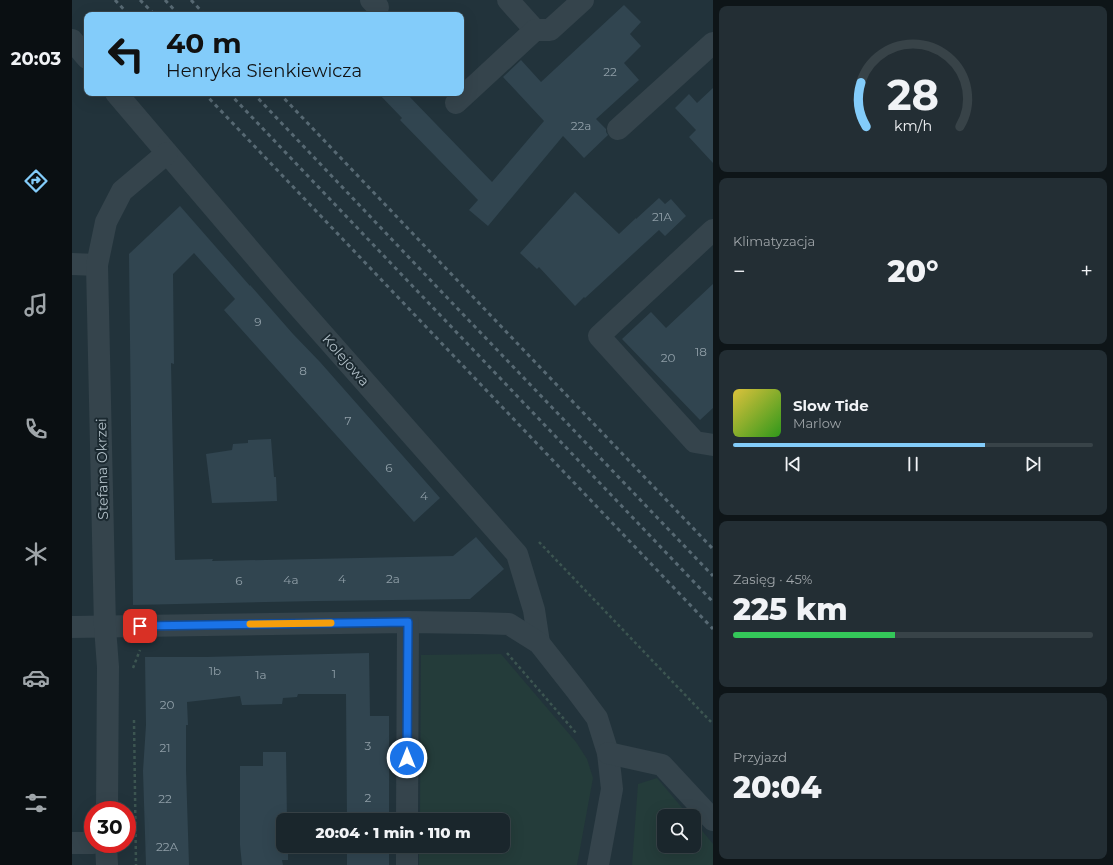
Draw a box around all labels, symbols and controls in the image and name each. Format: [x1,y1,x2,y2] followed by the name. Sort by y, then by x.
[166,26,242,60] text: 40 m
[100,28,152,80] icon: left
[11,48,61,70] text: 20:03
[166,60,362,82] text: Henryka Sienkiewicza
[603,64,617,79] house number: 22
[887,70,939,120] text: 28
[894,116,932,134] text: km/h
[571,118,591,133] house number: 22a
[22,167,50,195] icon: directions
[652,209,672,224] house number: 21A
[733,233,815,249] text: Klimatyzacja
[887,253,939,290] text: 20°
[733,258,746,285] text: −
[1080,258,1093,285] text: +
[22,291,50,319] icon: music
[254,314,262,329] house number: 9
[318,330,374,390] street label: Kolejowa
[695,344,707,359] house number: 18
[661,350,675,365] house number: 20
[299,363,307,378] house number: 8
[793,396,869,415] text: Slow Tide
[344,413,352,428] house number: 7
[22,415,50,443] icon: phone
[793,415,841,431] text: Marlow
[92,418,112,520] street label: Stefana Okrzei
[782,453,804,475] icon: previous
[902,453,924,475] icon: pause
[1022,453,1044,475] icon: next
[385,460,393,475] house number: 6
[420,488,428,503] house number: 4
[22,540,50,568] icon: climate
[338,571,346,586] house number: 4
[386,571,400,586] house number: 2a
[733,571,812,587] text: Zasięg · 45%
[283,572,299,587] house number: 4a
[235,573,243,588] house number: 6
[733,591,847,628] text: 225 km
[123,609,157,643] pin
[129,615,151,637] icon: arrive
[209,663,221,678] house number: 1b
[22,664,50,692] icon: car
[332,666,336,681] house number: 1
[255,667,267,682] house number: 1a
[160,697,174,712] house number: 20
[386,737,428,779] position arrow
[365,738,372,753] house number: 3
[159,740,171,755] house number: 21
[733,749,787,765] text: Przyjazd
[733,769,822,806] text: 20:04
[22,789,50,817] icon: filters
[365,790,372,805] house number: 2
[158,791,172,806] house number: 22
[84,801,136,853] speed limit sign: 30
[657,809,701,853] map controls
[657,809,701,853] button: search
[315,823,471,842] text: 20:04 · 1 min · 110 m
[156,839,179,854] house number: 22A

